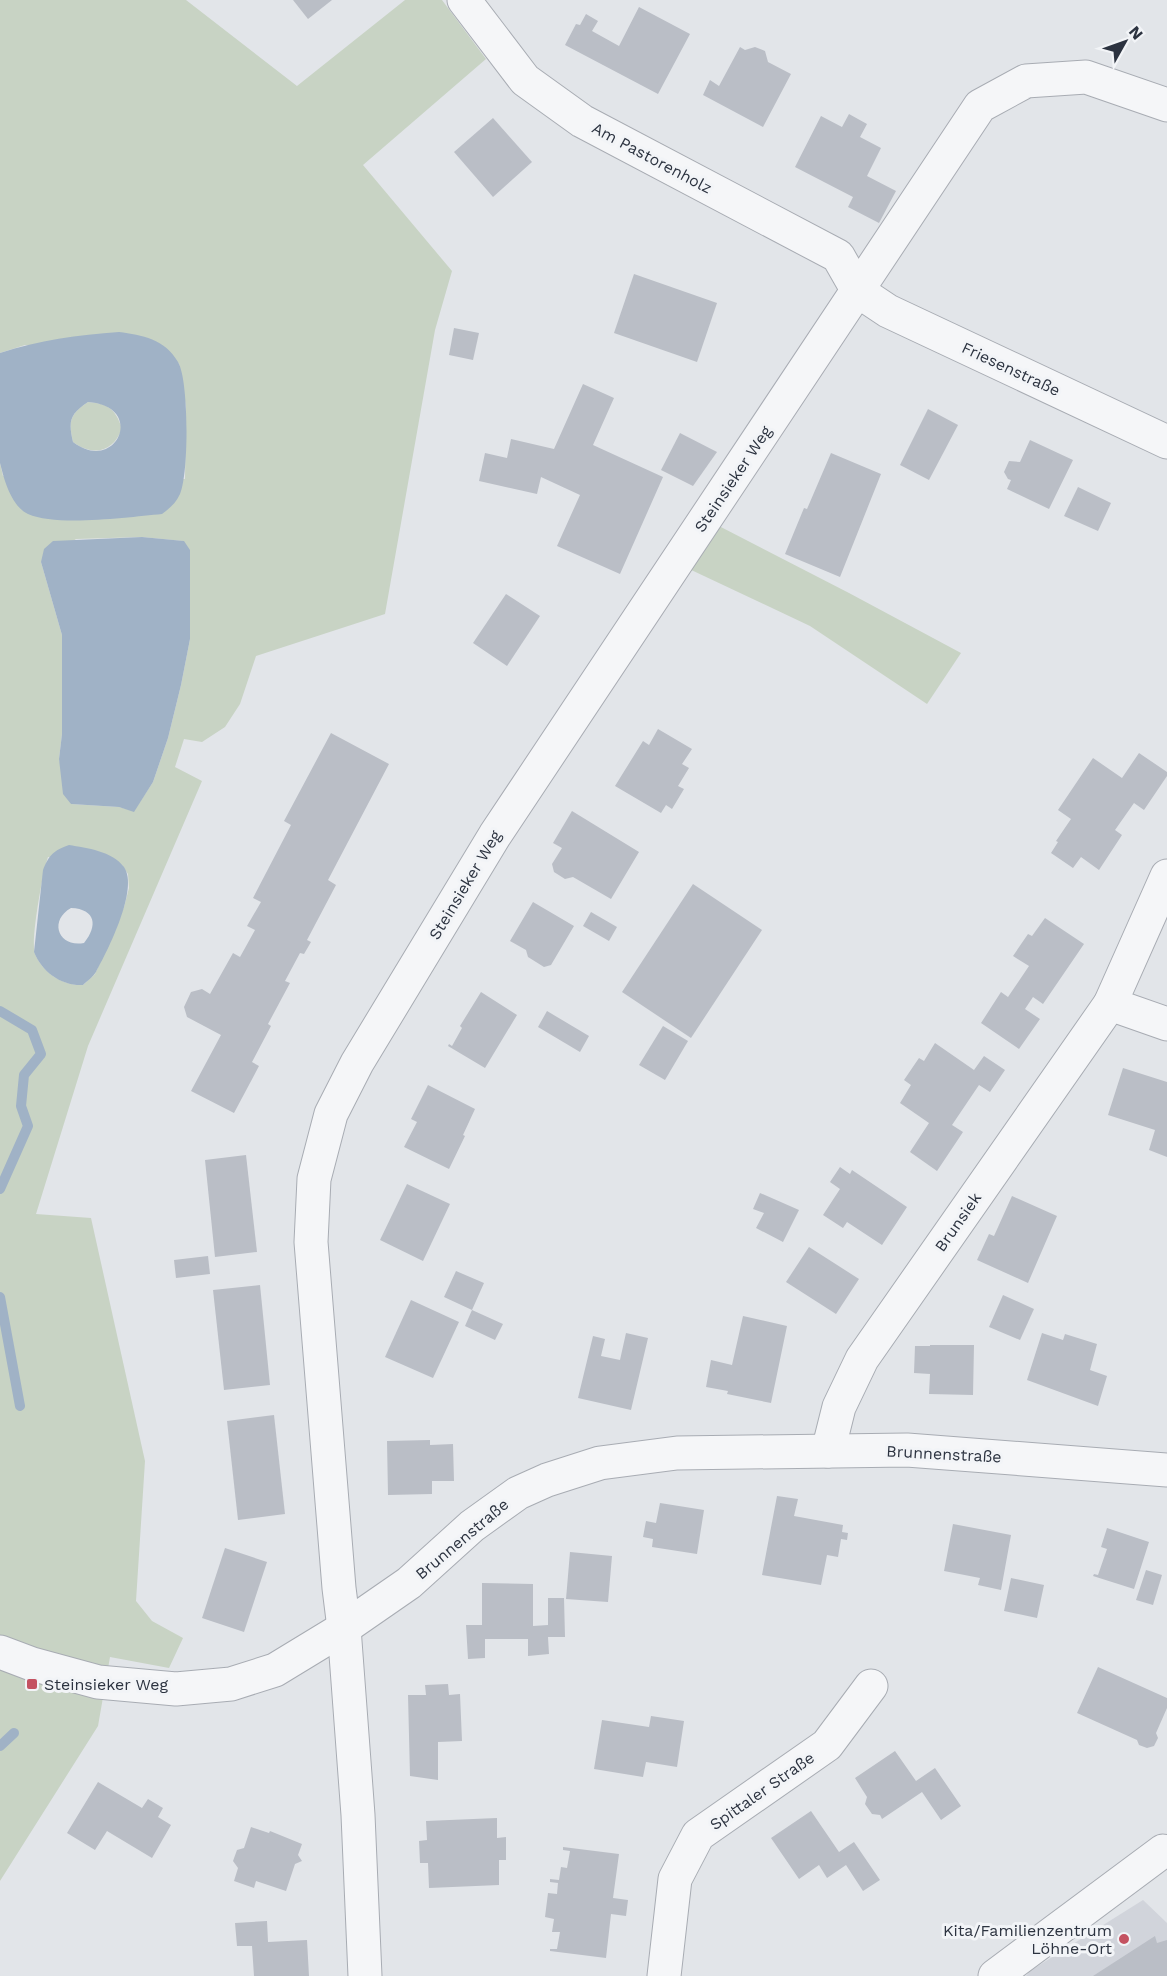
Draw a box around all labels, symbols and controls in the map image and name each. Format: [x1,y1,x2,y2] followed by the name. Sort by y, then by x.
[1095,12,1155,72] north arrow
[1125,22,1147,43] text: N
[589,118,715,198] street label: Am Pastorenholz
[959,338,1063,400] street label: Friesenstraße
[690,422,776,536] street label: Steinsieker Weg
[425,827,505,943] street label: Steinsieker Weg
[931,1189,985,1255] street label: Brunsiek
[886,1441,1002,1467] street label: Brunnenstraße
[412,1495,512,1583] street label: Brunnenstraße
[44,1675,169,1694] place label: Steinsieker Weg
[25,1677,39,1691] marker: Steinsieker Weg
[706,1748,818,1834] street label: Spittaler Straße
[943,1921,1112,1958] place label: Kita/Familienzentrum Löhne-Ort
[1117,1932,1131,1946] marker: Kita/Familienzentrum Löhne-Ort

